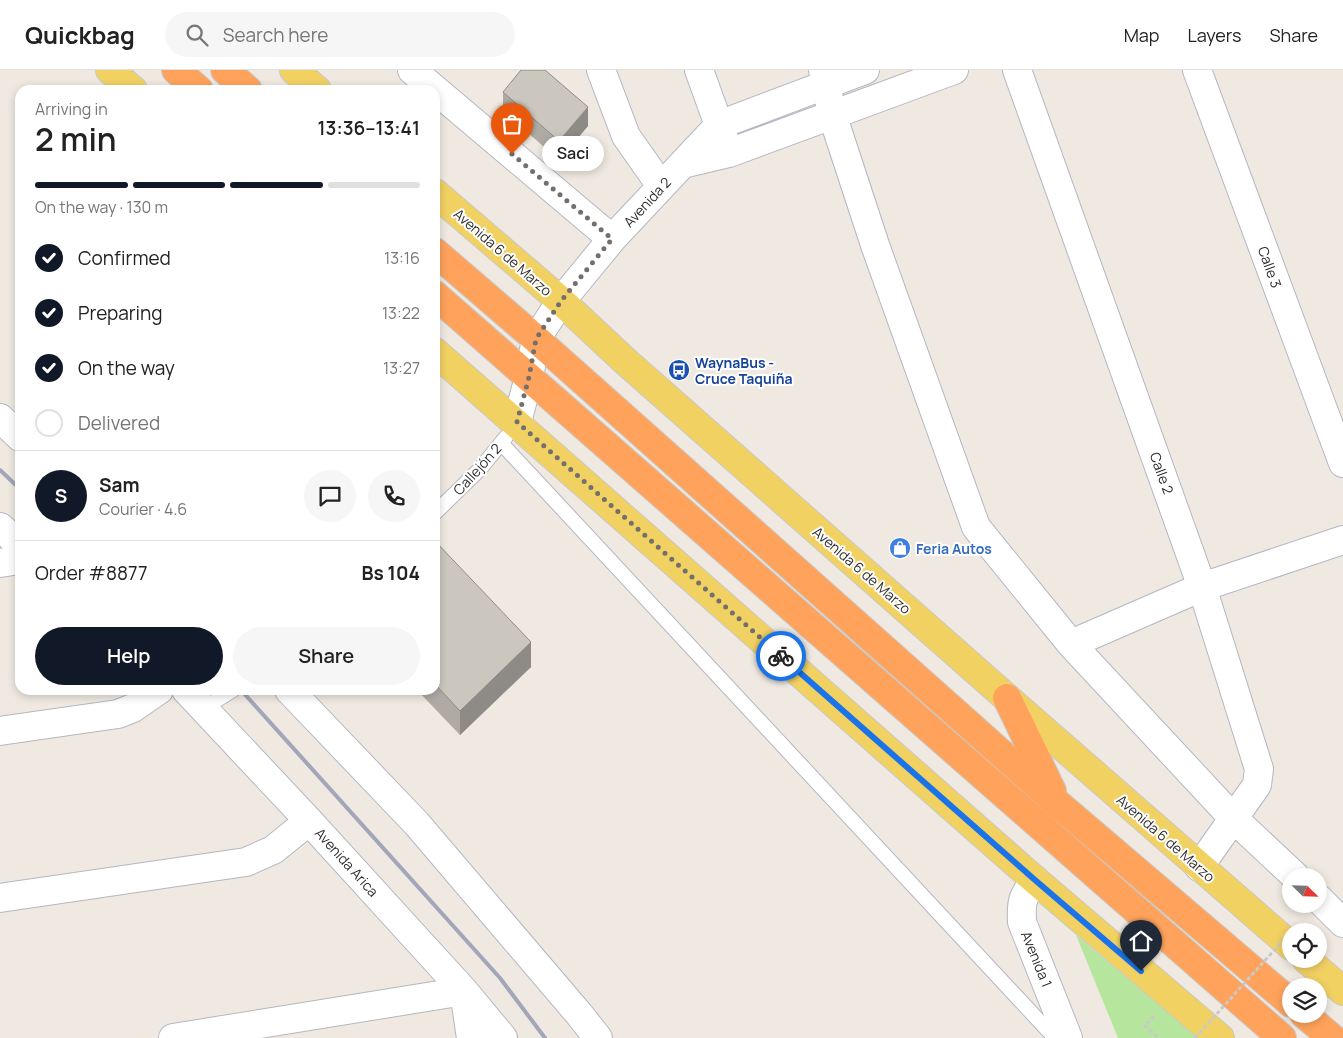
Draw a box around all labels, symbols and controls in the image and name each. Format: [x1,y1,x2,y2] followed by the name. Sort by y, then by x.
[165,12,515,57] search box
[25,18,135,51] text: Quickbag
[183,21,211,49] icon: search
[223,22,328,48] text: Search here
[1124,23,1159,47] text: Map
[1187,23,1241,47] text: Layers
[1269,23,1318,47] text: Share
[35,98,108,120] text: Arriving in
[491,103,533,154] pin
[498,110,526,138] icon: bag
[318,115,420,141] text: 13:36–13:41
[35,117,117,161] text: 2 min
[542,136,604,172] callout: Saci
[557,142,589,164] text: Saci
[619,173,675,231] street label: Avenida 2
[35,196,168,218] text: On the way · 130 m
[450,204,556,300] street label: Avenida 6 de Marzo
[35,244,63,272] icon: check
[1254,244,1286,290] street label: Calle 3
[78,245,171,271] text: Confirmed
[384,247,420,269] text: 13:16
[35,299,63,327] icon: check
[78,300,163,326] text: Preparing
[382,302,420,324] text: 13:22
[695,353,792,388] place label: WaynaBus - Cruce Taquiña
[35,354,63,382] icon: check
[78,355,175,381] text: On the way
[383,357,420,379] text: 13:27
[667,358,691,382] bus stop icon: WaynaBus - Cruce Taquiña
[78,410,160,436] text: Delivered
[449,439,505,499] street label: Callejón 2
[1146,449,1178,497] street label: Calle 2
[304,470,356,522] button: chat
[368,470,420,522] button: phone
[99,472,140,498] text: Sam
[55,483,67,509] text: S
[99,498,187,520] text: Courier · 4.6
[809,522,915,618] street label: Avenida 6 de Marzo
[888,536,912,560] shop icon: Feria Autos
[916,539,992,558] place label: Feria Autos
[35,560,148,586] text: Order #8877
[362,560,420,586] text: Bs 104
[35,627,223,685] button: Help
[233,627,420,685] button: Share
[756,631,806,681] courier
[767,642,795,670] icon: bike
[1113,790,1219,886] street label: Avenida 6 de Marzo
[311,824,383,900] street label: Avenida Arica
[1282,868,1328,912] north arrow
[1282,868,1327,1023] map controls
[1120,920,1162,971] pin
[1282,923,1327,968] button: locate
[1127,927,1155,955] icon: home
[1017,928,1057,990] street label: Avenida 1
[1282,978,1327,1023] button: layers

